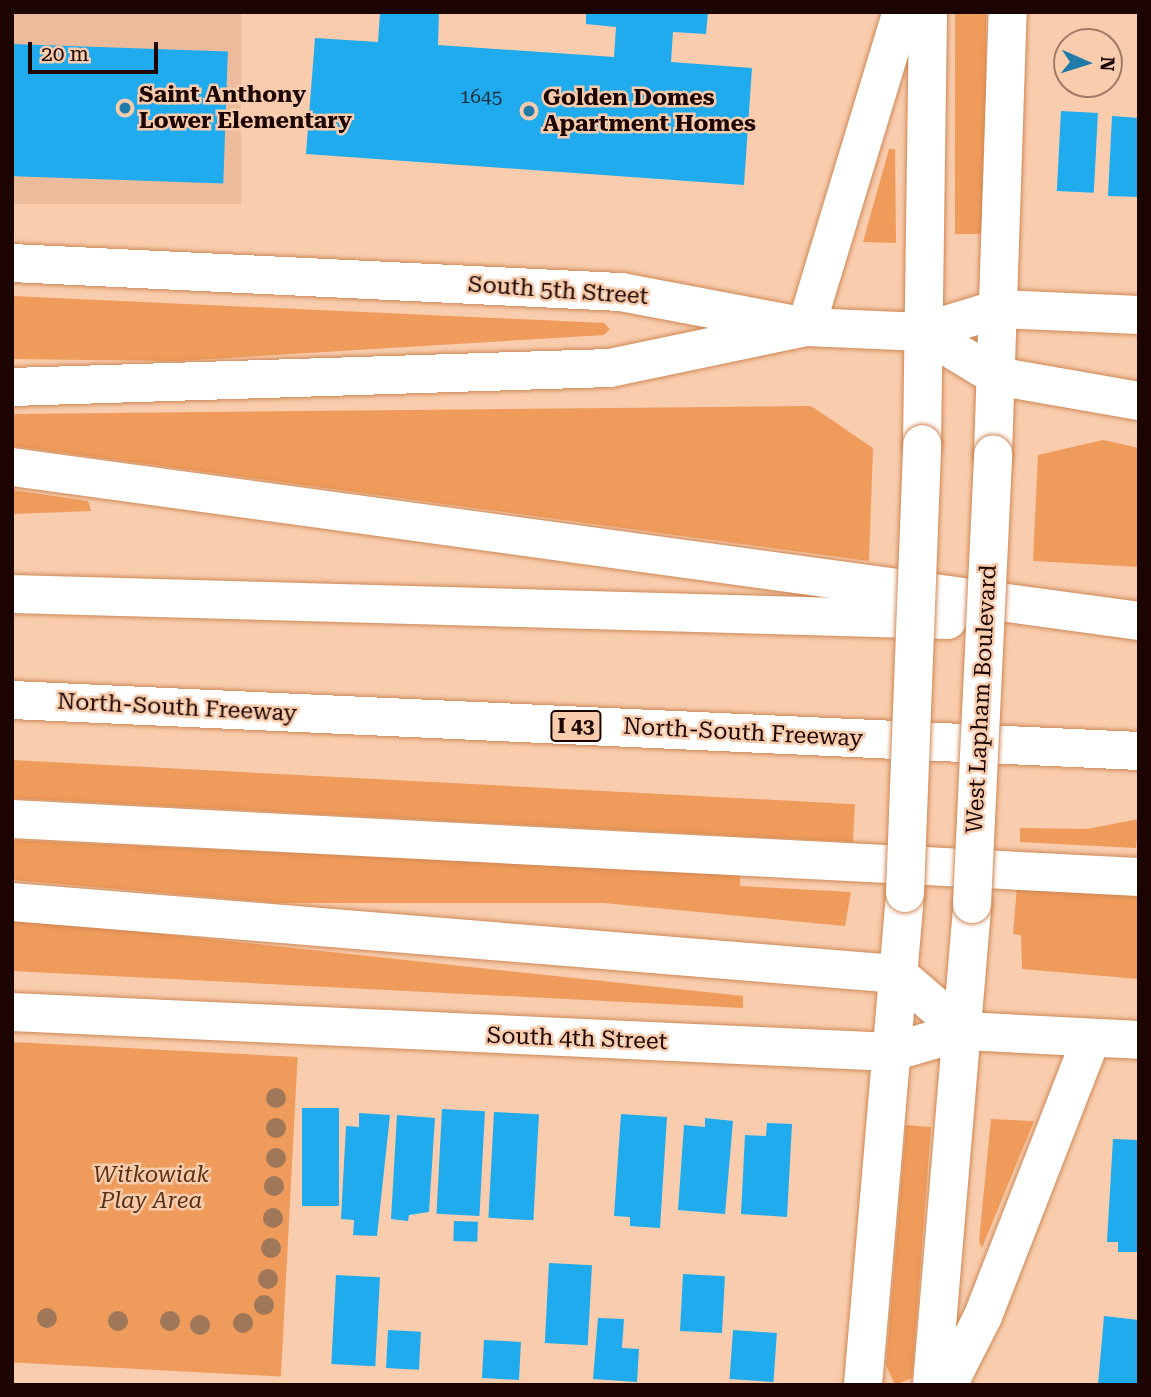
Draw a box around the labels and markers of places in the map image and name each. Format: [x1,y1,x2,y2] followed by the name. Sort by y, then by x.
[139,81,352,135] place label: Saint Anthony Lower Elementary
[543,84,756,138] place label: Golden Domes Apartment Homes
[117,100,133,116] marker: Saint Anthony Lower Elementary
[521,103,537,119] marker: Golden Domes Apartment Homes

